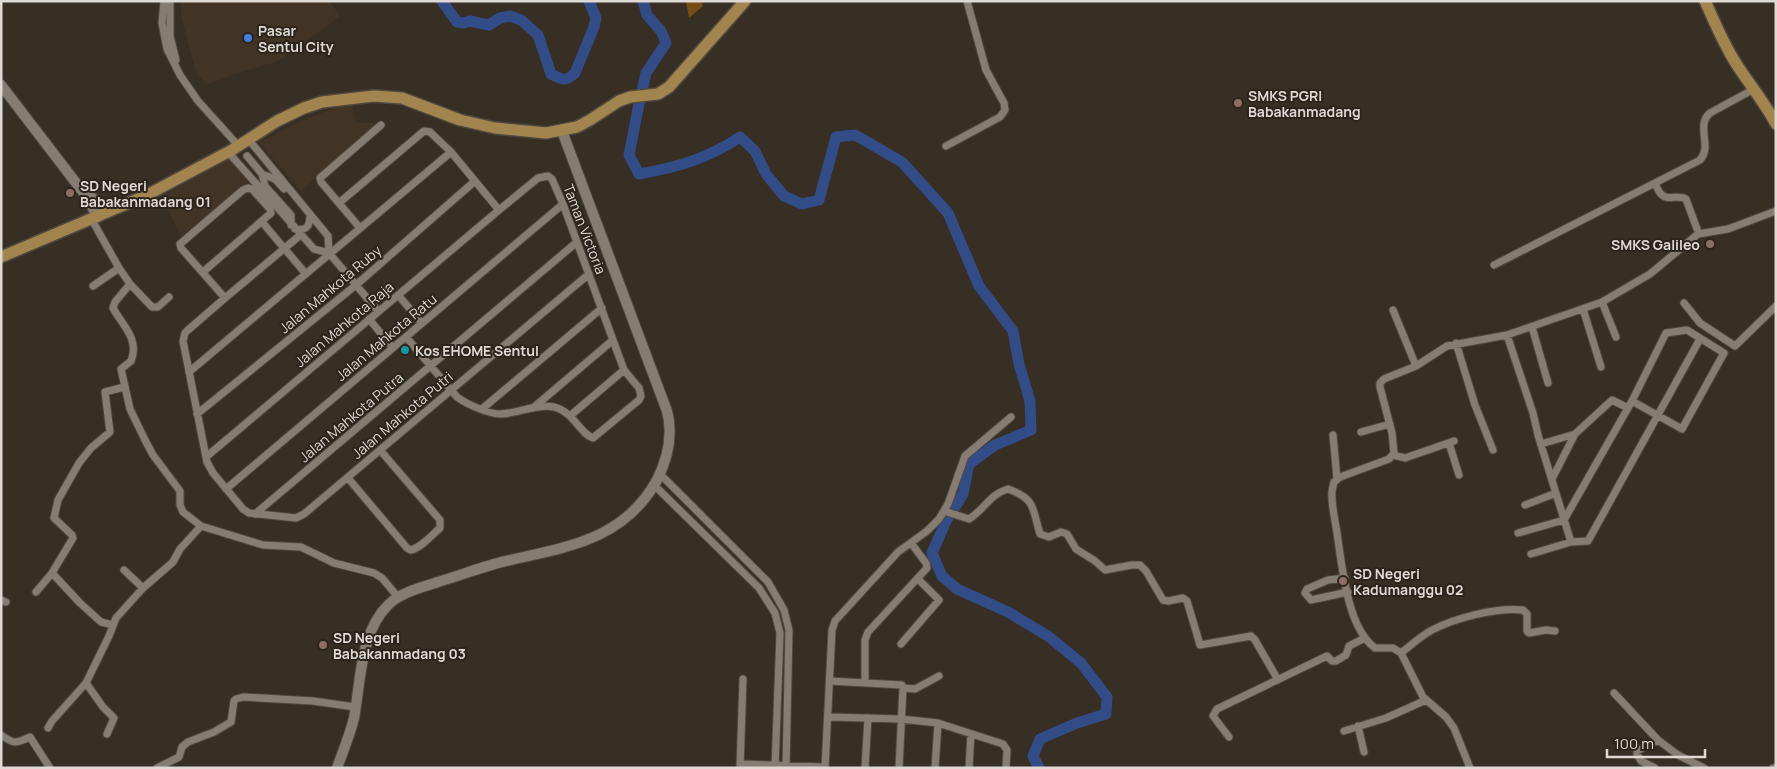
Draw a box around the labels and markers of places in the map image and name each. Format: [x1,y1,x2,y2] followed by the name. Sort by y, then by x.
[258,21,334,56] place label: Pasar Sentul City
[242,32,254,44] marker: Pasar Sentul City
[1248,86,1361,121] place label: SMKS PGRI Babakanmadang
[1232,97,1244,109] marker: SMKS PGRI Babakanmadang
[80,176,211,211] place label: SD Negeri Babakanmadang 01
[64,187,76,199] marker: SD Negeri Babakanmadang 01
[1611,235,1700,254] place label: SMKS Galileo
[1704,238,1716,250] marker: SMKS Galileo
[415,341,539,360] place label: Kos EHOME Sentul
[399,344,411,356] marker: Kos EHOME Sentul
[1353,564,1463,599] place label: SD Negeri Kadumanggu 02
[1337,575,1349,587] marker: SD Negeri Kadumanggu 02
[333,628,466,663] place label: SD Negeri Babakanmadang 03
[317,639,329,651] marker: SD Negeri Babakanmadang 03

